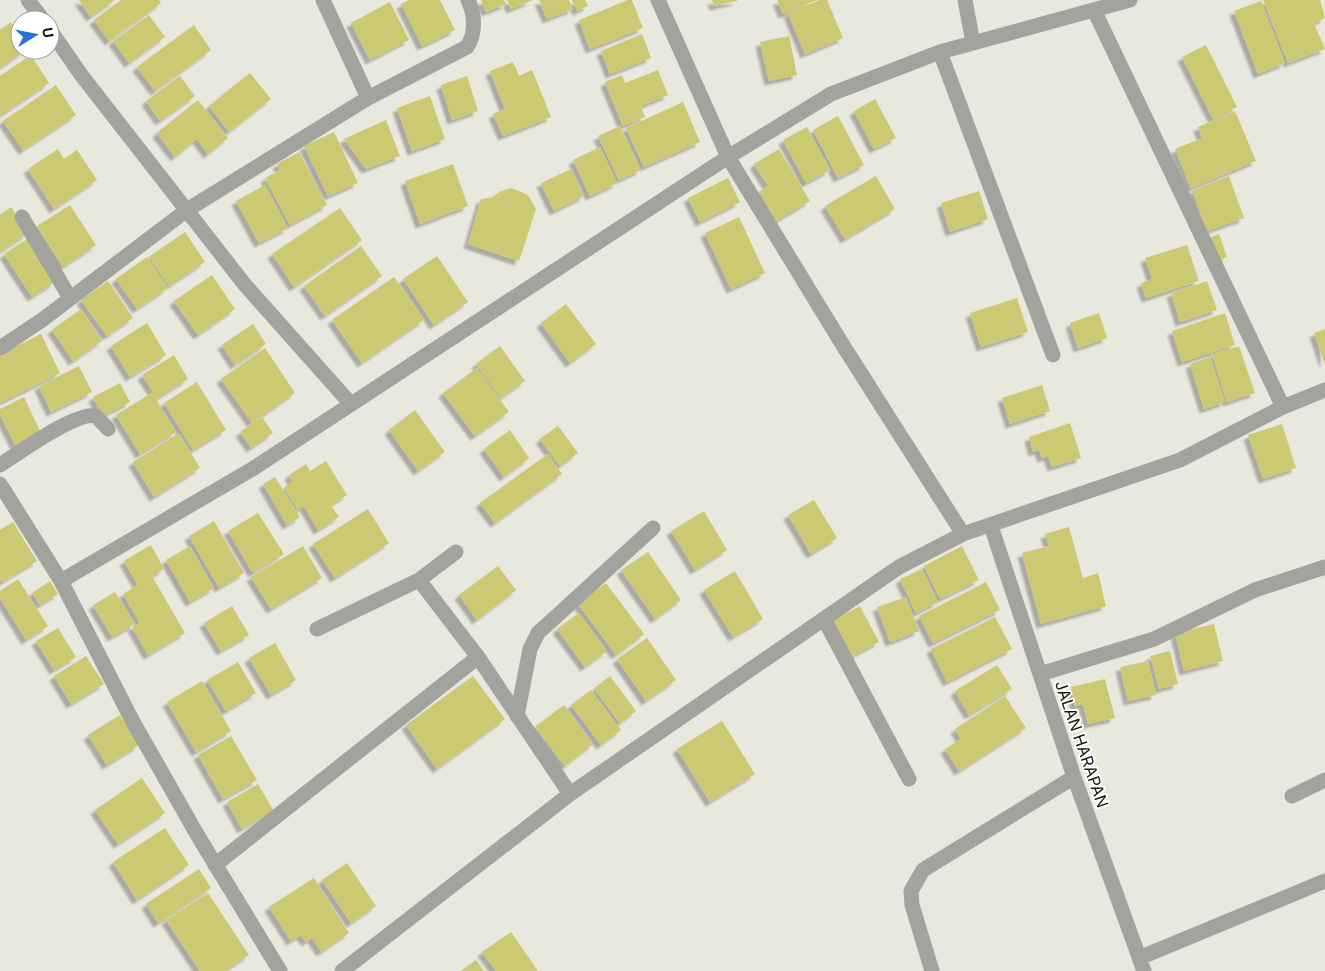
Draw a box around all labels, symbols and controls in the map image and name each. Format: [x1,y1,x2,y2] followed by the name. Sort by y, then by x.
[10,10,60,60] north arrow
[39,26,58,39] text: U
[1051,678,1113,810] street label: JALAN HARAPAN

